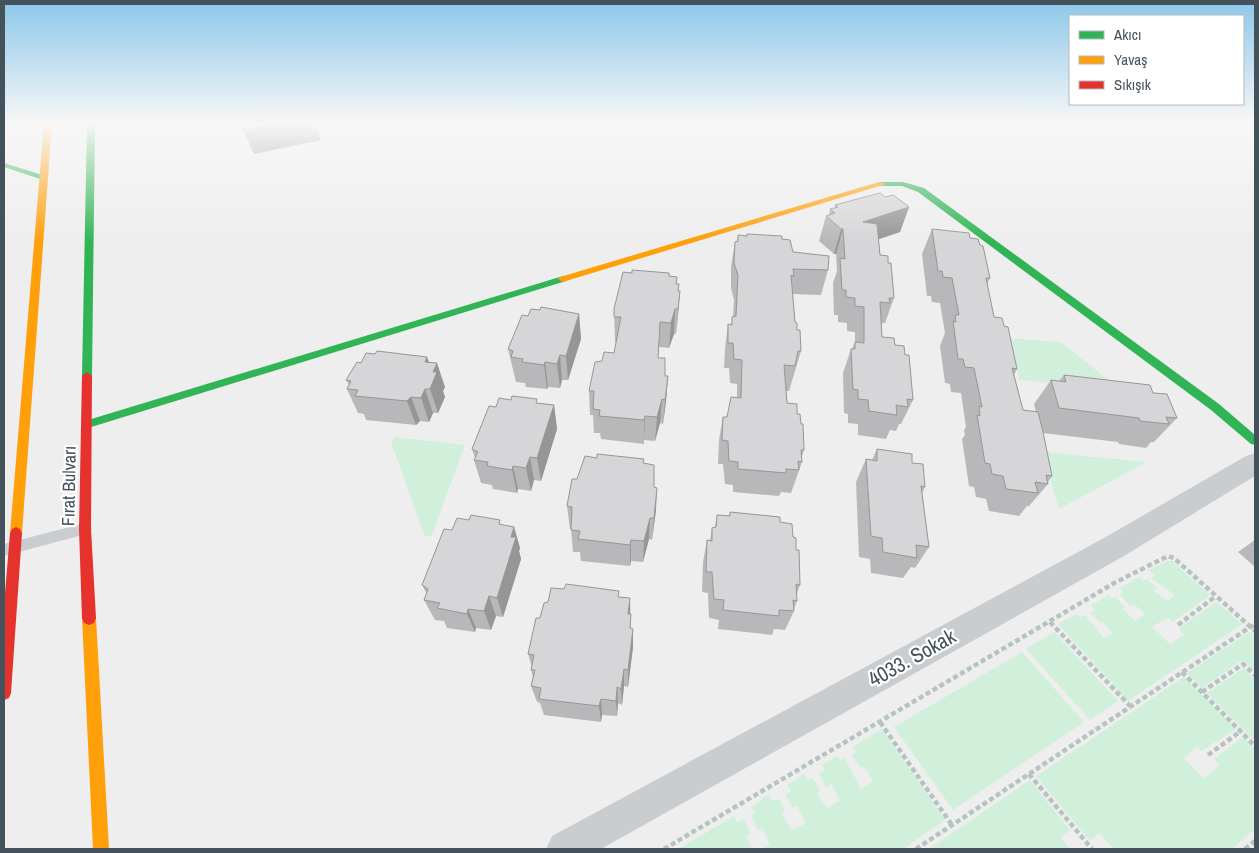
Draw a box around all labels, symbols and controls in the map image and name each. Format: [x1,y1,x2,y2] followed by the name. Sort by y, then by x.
[1069,15,1244,105] legend
[1113,24,1141,45] text: Akıcı
[1114,49,1147,70] text: Yavaş
[1114,74,1152,95] text: Sıkışık
[55,446,82,526] street label: Fırat Bulvarı
[863,621,961,693] street label: 4033. Sokak

